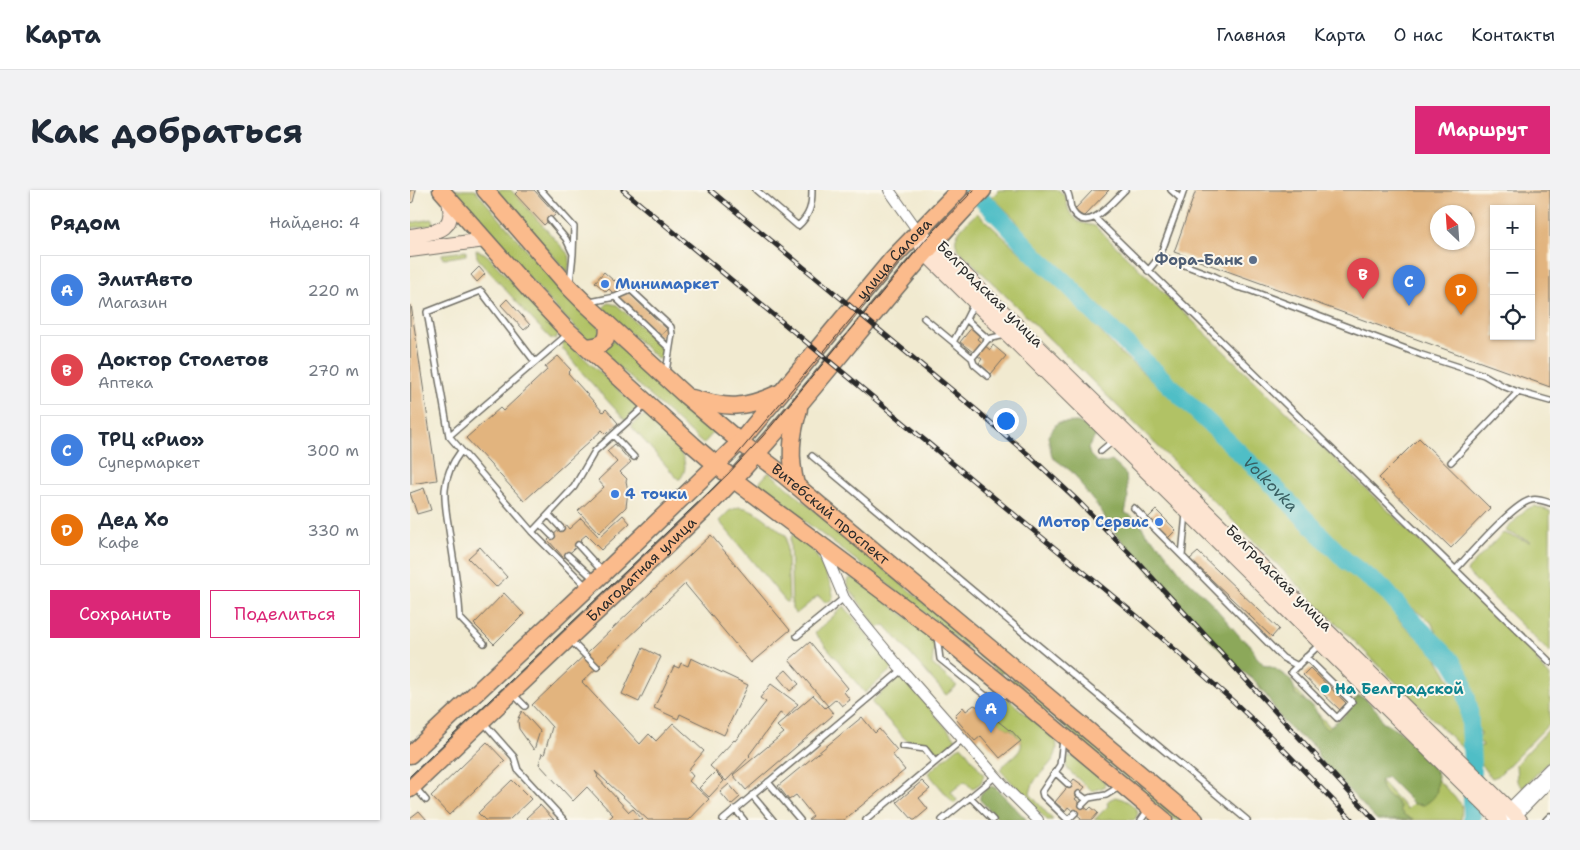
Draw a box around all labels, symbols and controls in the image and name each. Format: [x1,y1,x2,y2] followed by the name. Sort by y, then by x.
[25,19,101,51] text: Карта
[1216,23,1286,47] text: Главная
[1314,23,1366,47] text: Карта
[1394,23,1443,47] text: О нас
[1471,23,1555,47] text: Контакты
[1415,106,1550,154] button: Маршрут
[30,107,303,154] text: Как добраться
[1430,205,1475,250] north arrow
[1490,205,1535,340] map controls
[1490,205,1535,250] button: +
[50,209,120,237] text: Рядом
[269,212,360,233] text: Найдено: 4
[852,214,937,304] street label: улица Салова
[932,236,1048,352] street label: Белградская улица
[1154,250,1244,270] place label: Фора-Банк
[1490,250,1535,295] button: −
[1247,254,1259,266] marker: Фора-Банк
[1347,258,1379,299] pin: B
[1393,265,1425,306] pin: C
[98,267,193,292] text: ЭлитАвто
[615,274,719,294] place label: Минимаркет
[1445,274,1477,315] pin: D
[599,278,611,290] marker: Минимаркет
[61,280,73,301] text: A
[307,280,359,301] text: 220 m
[98,292,167,313] text: Магазин
[1490,295,1535,340] button: locate
[98,347,268,372] text: Доктор Столетов
[62,360,72,381] text: B
[308,360,359,381] text: 270 m
[98,372,153,393] text: Аптека
[993,408,1019,434] your location
[98,427,204,452] text: ТРЦ «Рио»
[62,440,72,461] text: C
[307,440,359,461] text: 300 m
[1238,451,1303,516] water label: Volkovka
[98,452,200,473] text: Супермаркет
[767,459,894,570] street label: Витебский проспект
[625,484,688,504] place label: 4 точки
[609,488,621,500] marker: 4 точки
[98,507,169,532] text: Дед Хо
[582,512,701,626] street label: Благодатная улица
[1038,512,1149,532] place label: Мотор Сервис
[1153,516,1165,528] marker: Мотор Сервис
[61,520,73,541] text: D
[307,520,359,541] text: 330 m
[1221,520,1337,636] street label: Белградская улица
[98,532,139,553] text: Кафе
[50,590,200,638] button: Сохранить
[210,590,360,638] button: Поделиться
[1335,679,1464,699] place label: На Белградской
[1319,683,1331,695] marker: На Белградской
[975,692,1007,733] pin: A

